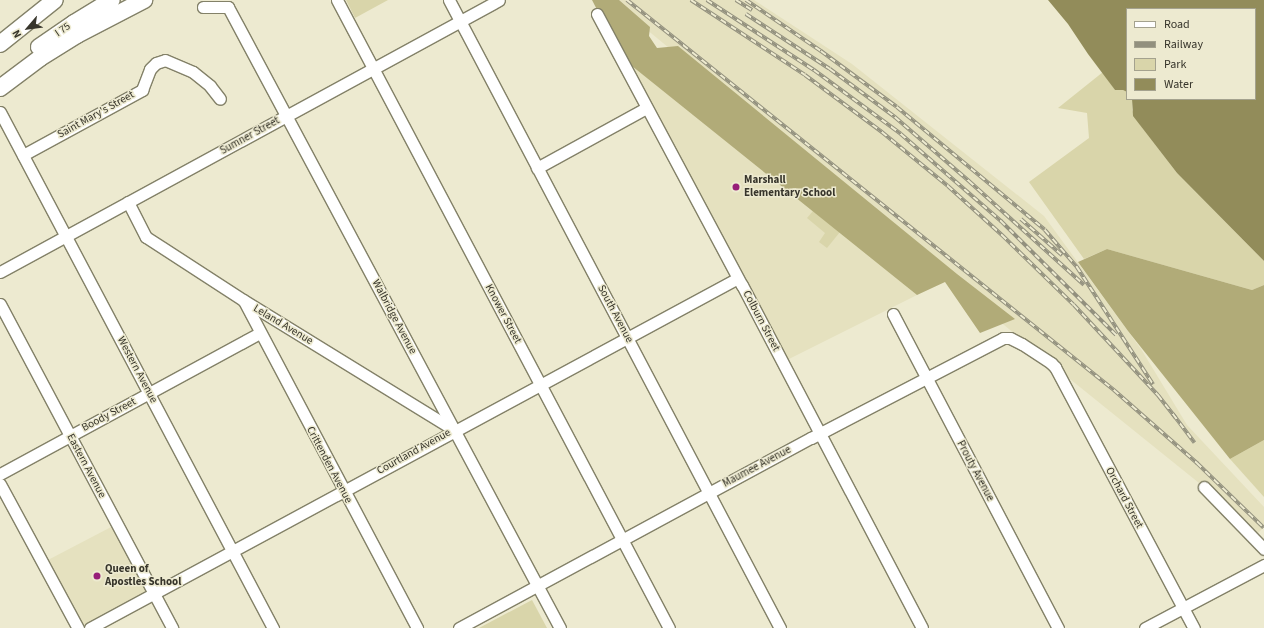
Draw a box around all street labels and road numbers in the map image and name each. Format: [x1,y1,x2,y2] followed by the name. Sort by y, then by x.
[53,20,73,40] street label: I 75
[55,88,137,142] street label: Saint Mary's Street
[218,114,282,158] street label: Sumner Street
[369,277,419,357] street label: Walbridge Avenue
[482,282,524,346] street label: Knower Street
[594,283,636,345] street label: South Avenue
[740,288,782,354] street label: Colburn Street
[251,302,315,348] street label: Leland Avenue
[114,334,160,406] street label: Western Avenue
[80,395,138,435] street label: Boody Street
[303,424,355,506] street label: Crittenden Avenue
[375,426,453,478] street label: Courtland Avenue
[64,432,108,500] street label: Eastern Avenue
[953,438,997,504] street label: Prouty Avenue
[721,443,793,491] street label: Maumee Avenue
[1102,465,1146,531] street label: Orchard Street

